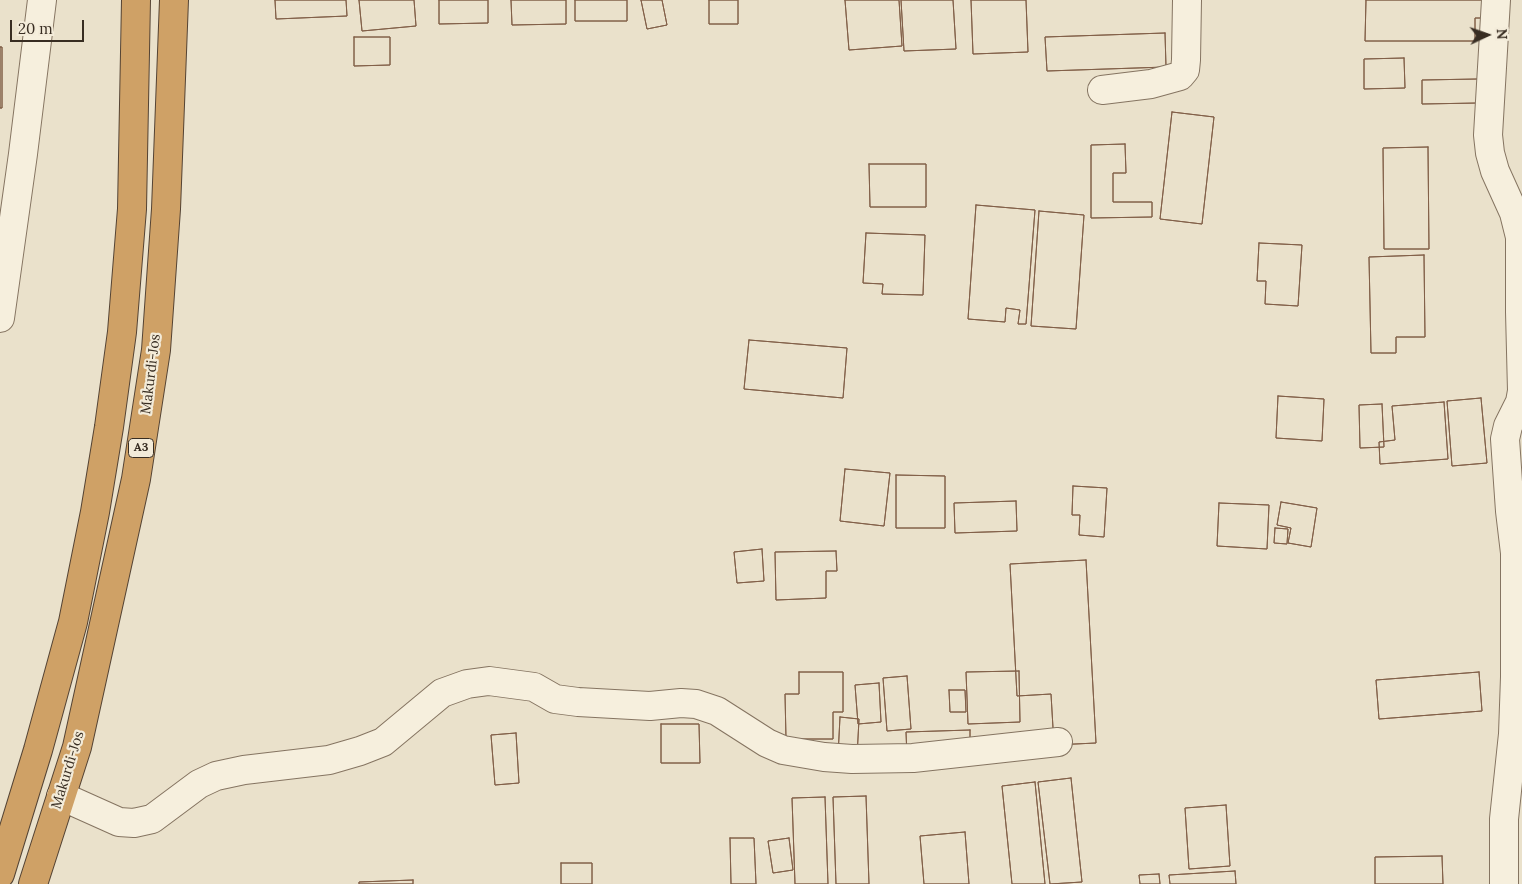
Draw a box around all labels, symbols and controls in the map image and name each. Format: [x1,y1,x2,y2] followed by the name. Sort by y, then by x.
[12,10,86,42] scale bar
[1462,10,1512,60] north arrow
[18,19,53,38] text: 20 m
[1493,28,1511,40] text: N
[138,333,164,415] street label: Makurdi-Jos
[128,438,154,458] road number: A3
[48,729,88,811] street label: Makurdi-Jos

